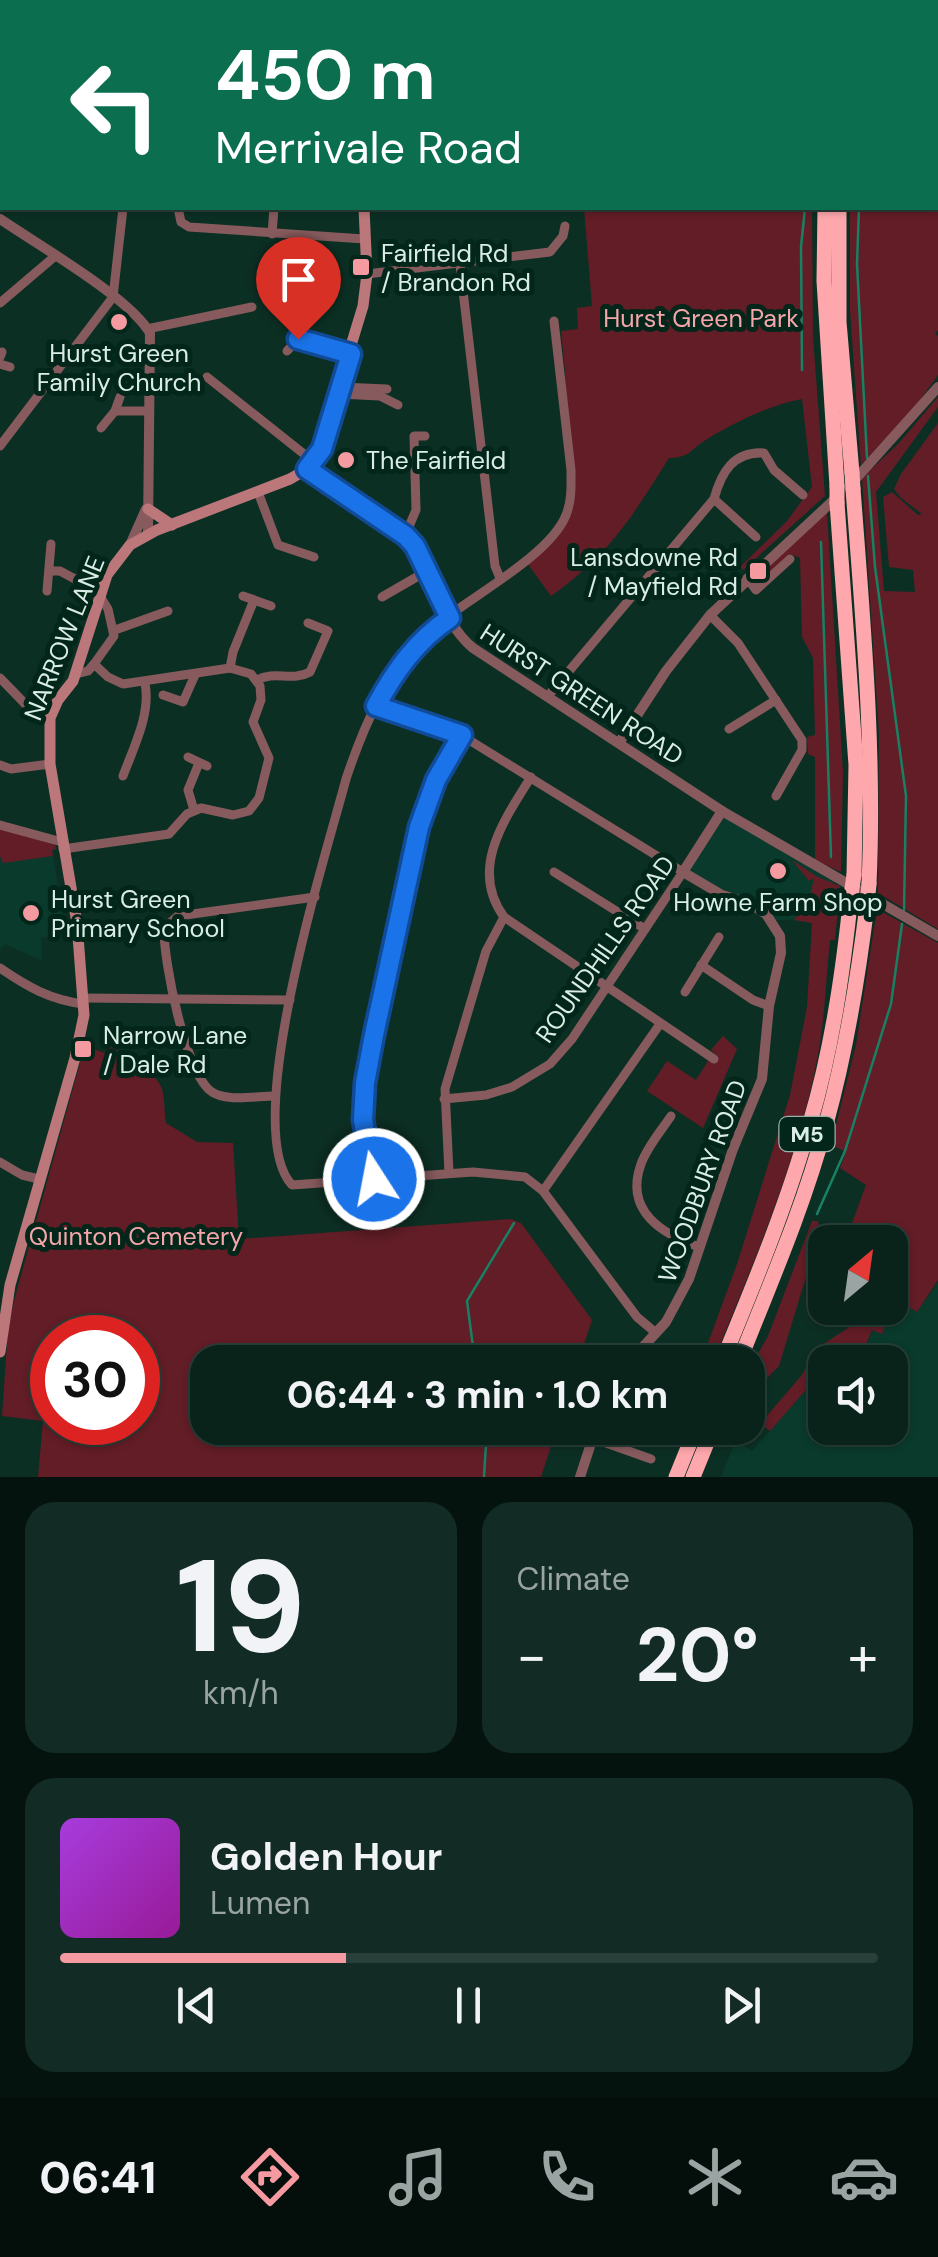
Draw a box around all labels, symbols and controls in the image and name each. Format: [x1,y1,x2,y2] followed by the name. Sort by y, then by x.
[215,30,436,121] text: 450 m
[50,40,180,170] icon: left
[215,118,522,177] text: Merrivale Road
[256,237,341,340] pin
[381,237,531,299] place label: Fairfield Rd / Brandon Rd
[271,252,326,307] icon: arrive
[350,256,372,278] marker: Fairfield Rd / Brandon Rd
[603,302,799,335] park label: Hurst Green Park
[108,311,130,333] marker: Hurst Green Family Church
[37,337,201,399] place label: Hurst Green Family Church
[366,444,506,477] place label: The Fairfield
[335,449,357,471] marker: The Fairfield
[570,541,738,603] place label: Lansdowne Rd / Mayfield Rd
[17,551,112,725] street label: NARROW LANE
[747,560,769,582] marker: Lansdowne Rd / Mayfield Rd
[474,616,690,772] street label: HURST GREEN ROAD
[528,849,682,1049] street label: ROUNDHILLS ROAD
[767,860,789,882] marker: Howne Farm Shop
[51,883,225,945] place label: Hurst Green Primary School
[673,886,883,919] place label: Howne Farm Shop
[20,902,42,924] marker: Hurst Green Primary School
[103,1019,247,1081] place label: Narrow Lane / Dale Rd
[72,1038,94,1060] marker: Narrow Lane / Dale Rd
[651,1075,754,1287] street label: WOODBURY ROAD
[780,1117,834,1151] road number: M5
[322,1127,426,1231] position arrow
[29,1220,243,1253] park label: Quinton Cemetery
[808,1225,908,1325] north arrow
[808,1225,908,1445] map controls
[30,1315,160,1445] speed limit sign: 30
[808,1345,908,1445] button: sound
[287,1370,668,1420] text: 06:44 · 3 min · 1.0 km
[176,1522,306,1691] text: 19
[517,1558,630,1600] text: Climate
[636,1607,759,1704] text: 20°
[517,1620,547,1692] text: −
[848,1620,878,1692] text: +
[203,1672,279,1714] text: km/h
[210,1832,442,1882] text: Golden Hour
[210,1882,310,1924] text: Lumen
[169,1978,224,2033] icon: previous
[441,1978,496,2033] icon: pause
[714,1978,769,2033] icon: next
[235,2142,305,2212] icon: directions
[383,2142,453,2212] icon: music
[532,2142,602,2212] icon: phone
[680,2142,750,2212] icon: climate
[829,2142,899,2212] icon: car
[39,2148,157,2207] text: 06:41

